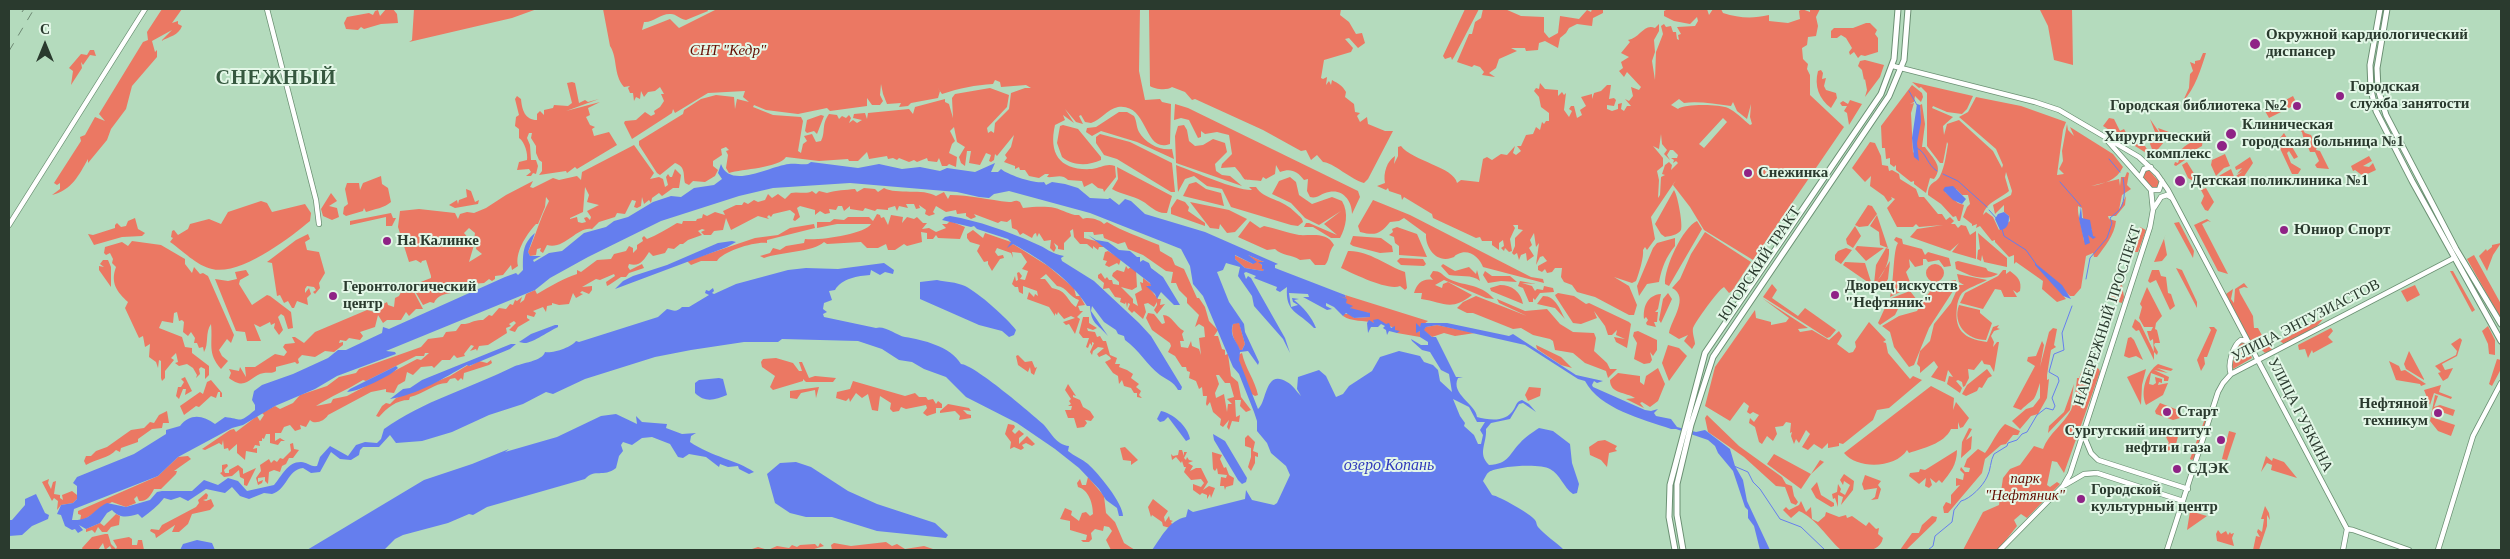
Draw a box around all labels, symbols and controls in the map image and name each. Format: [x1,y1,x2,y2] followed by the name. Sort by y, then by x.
[20,20,70,70] north arrow
[40,22,50,37] text: С
[2266,26,2468,61] place label: Окружной кардиологический диспансер
[2248,37,2262,51] marker: Окружной кардиологический диспансер
[690,42,766,60] park label: СНТ "Кедр"
[215,67,337,91] district label: СНЕЖНЫЙ
[2350,78,2469,113] place label: Городская служба занятости
[2334,90,2346,102] marker: Городская служба занятости
[2110,97,2287,115] place label: Городская библиотека №2
[2291,100,2303,112] marker: Городская библиотека №2
[2242,116,2404,151] place label: Клиническая городская больница №1
[2224,127,2238,141] marker: Клиническая городская больница №1
[2104,128,2211,163] place label: Хирургический комплекс
[2215,139,2229,153] marker: Хирургический комплекс
[1758,164,1828,182] place label: Снежинка
[1742,167,1754,179] marker: Снежинка
[2191,172,2368,190] place label: Детская поликлиника №1
[2173,174,2187,188] marker: Детская поликлиника №1
[1715,203,1805,325] street label: ЮГОРСКИЙ ТРАКТ
[2294,221,2390,239] place label: Юниор Спорт
[2070,224,2146,408] street label: НАБЕРЕЖНЫЙ ПРОСПЕКТ
[2278,224,2290,236] marker: Юниор Спорт
[397,232,479,250] place label: На Калинке
[381,235,393,247] marker: На Калинке
[2229,276,2383,366] street label: УЛИЦА ЭНТУЗИАСТОВ
[1845,277,1958,312] place label: Дворец искусств "Нефтяник"
[343,278,476,313] place label: Геронтологический центр
[1829,289,1841,301] marker: Дворец искусств "Нефтяник"
[327,290,339,302] marker: Геронтологический центр
[2263,355,2337,475] street label: УЛИЦА ГУБКИНА
[2359,395,2428,430] place label: Нефтяной техникум
[2177,403,2218,421] place label: Старт
[2161,406,2173,418] marker: Старт
[2432,407,2444,419] marker: Нефтяной техникум
[2065,422,2211,457] place label: Сургутский институт нефти и газа
[2215,434,2227,446] marker: Сургутский институт нефти и газа
[1344,456,1434,476] water label: озеро Копань
[2187,460,2229,478] place label: СДЭК
[2171,463,2183,475] marker: СДЭК
[1985,470,2065,505] park label: парк "Нефтяник"
[2091,481,2218,516] place label: Городской культурный центр
[2075,493,2087,505] marker: Городской культурный центр

